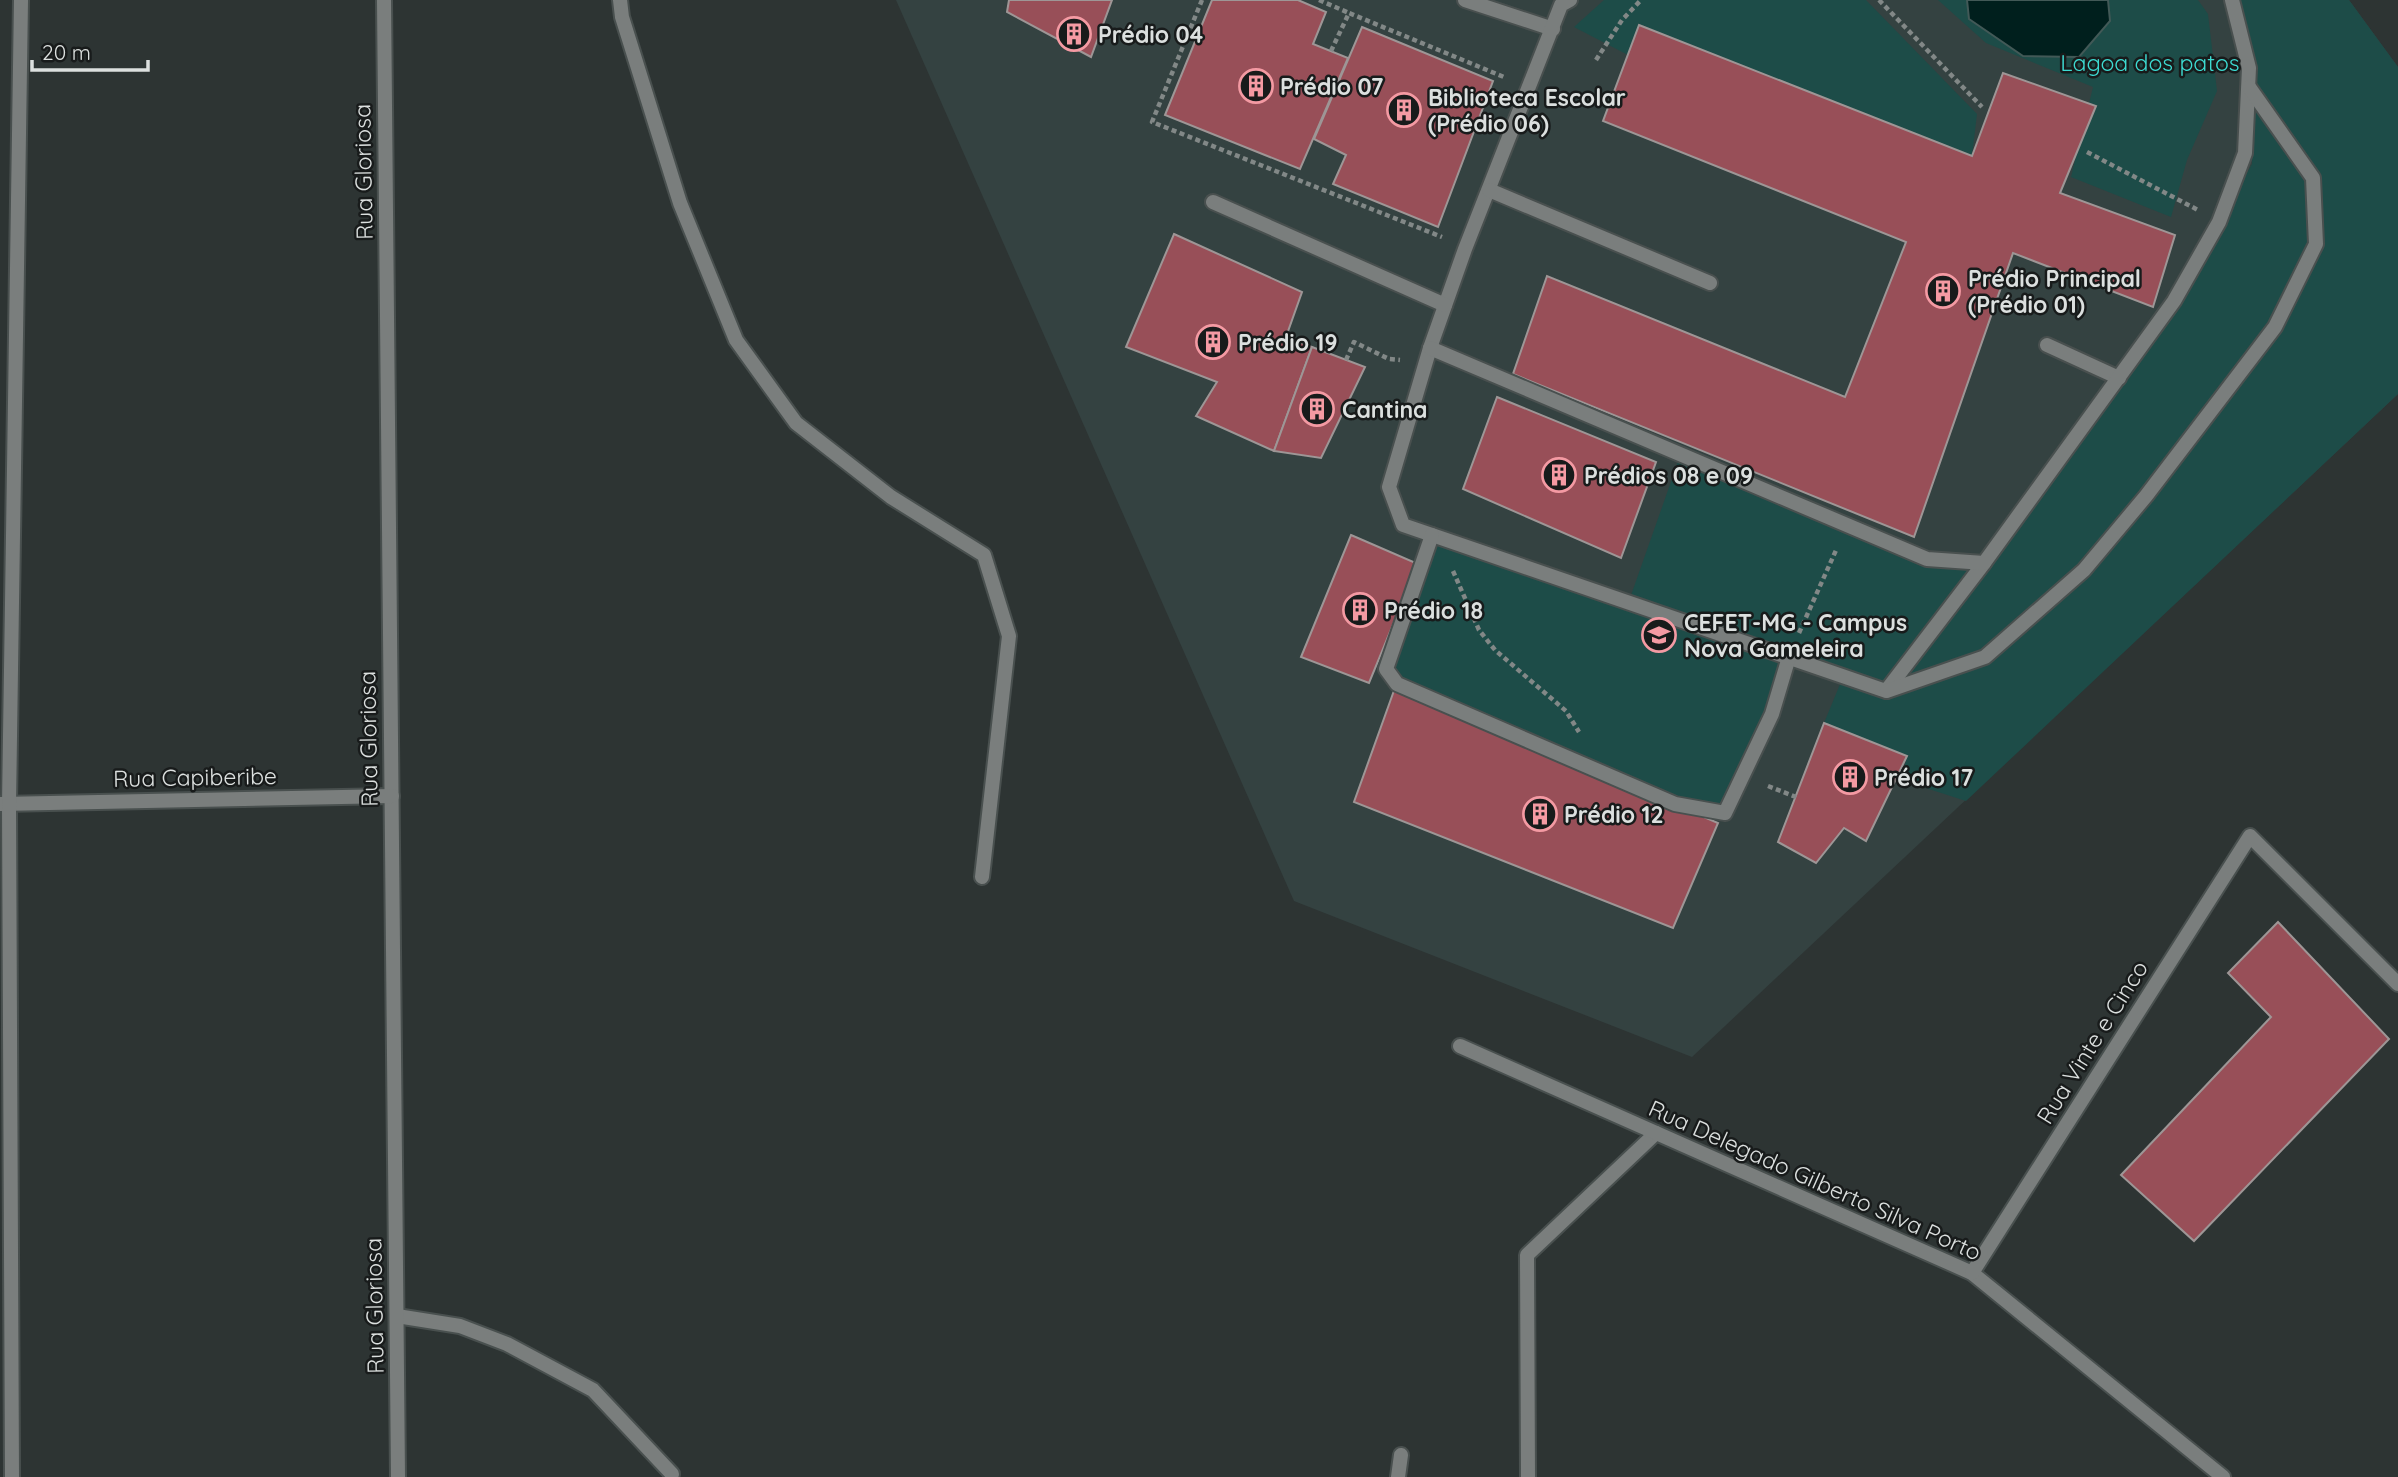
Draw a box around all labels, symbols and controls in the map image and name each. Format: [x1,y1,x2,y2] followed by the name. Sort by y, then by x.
[1055,15,1093,53] building icon: Prédio 04
[1098,20,1203,49] place label: Prédio 04
[32,28,147,72] scale bar
[42,39,91,65] text: 20 m
[2060,48,2240,77] park label: Lagoa dos patos
[1237,67,1275,105] building icon: Prédio 07
[1280,72,1384,101] place label: Prédio 07
[1428,83,1626,138] place label: Biblioteca Escolar (Prédio 06)
[1385,91,1423,129] building icon: Biblioteca Escolar (Prédio 06)
[347,104,379,240] street label: Rua Gloriosa
[1968,264,2141,319] place label: Prédio Principal (Prédio 01)
[1924,272,1962,310] building icon: Prédio Principal (Prédio 01)
[1194,323,1232,361] building icon: Prédio 19
[1238,328,1338,357] place label: Prédio 19
[1298,390,1336,428] building icon: Cantina
[1342,395,1428,424] place label: Cantina
[1540,456,1578,494] building icon: Prédios 08 e 09
[1584,461,1753,490] place label: Prédios 08 e 09
[1341,591,1379,629] building icon: Prédio 18
[1384,596,1483,625] place label: Prédio 18
[1684,608,1907,663] place label: CEFET-MG - Campus Nova Gameleira
[1640,616,1678,654] school or university icon: CEFET-MG - Campus Nova Gameleira
[352,671,384,807] street label: Rua Gloriosa
[1831,758,1869,796] building icon: Prédio 17
[113,761,277,793] street label: Rua Capiberibe
[1874,763,1974,792] place label: Prédio 17
[1521,795,1559,833] building icon: Prédio 12
[1564,800,1664,829] place label: Prédio 12
[2030,955,2154,1129] street label: Rua Vinte e Cinco
[1644,1093,1986,1267] street label: Rua Delegado Gilberto Silva Porto
[358,1238,390,1374] street label: Rua Gloriosa

